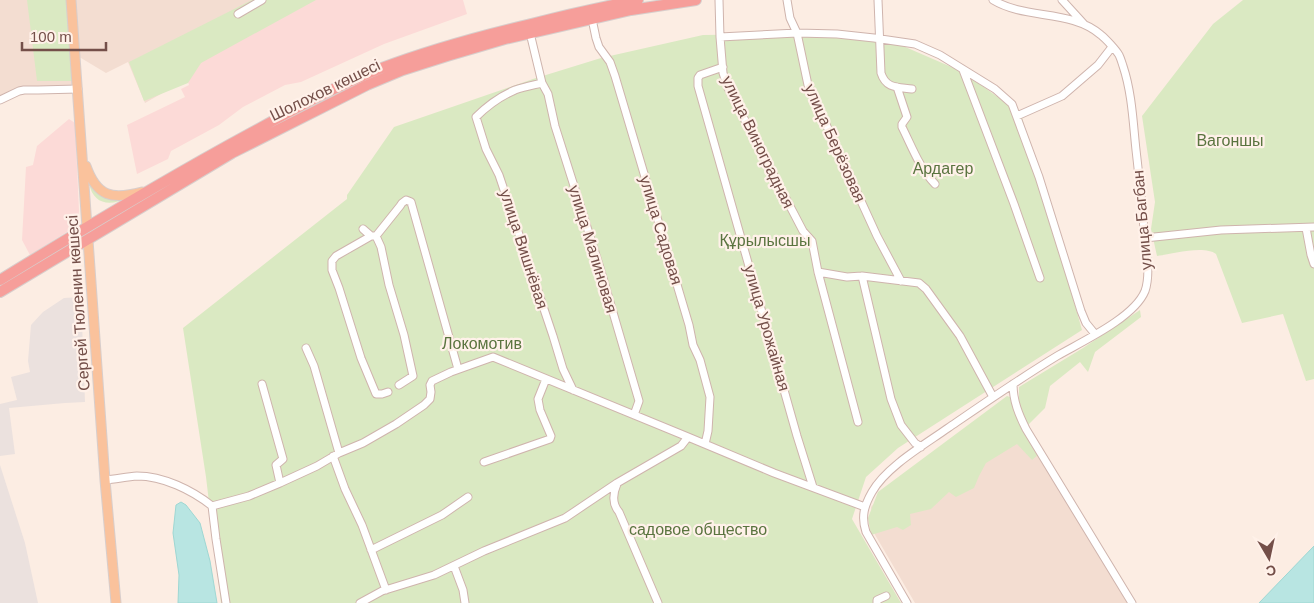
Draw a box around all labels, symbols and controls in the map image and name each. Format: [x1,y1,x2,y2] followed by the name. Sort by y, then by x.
[22,20,106,52] scale bar
[30,28,72,45] text: 100 m
[267,56,383,124] street label: Шолохов көшесі
[719,73,797,211] street label: улица Виноградная
[801,81,869,205] street label: улица Берёзовая
[1196,132,1264,149] park label: Вагоншы
[913,160,973,177] park label: Ардагер
[1129,169,1155,271] street label: улица Багбан
[636,173,686,287] street label: улица Садовая
[565,183,621,315] street label: улица Малиновая
[497,187,551,311] street label: улица Вишнёвая
[63,214,93,392] street label: Сергей Тюленин көшесі
[720,232,810,249] park label: Құрылысшы
[741,263,793,393] street label: улица Урожайная
[442,335,522,352] park label: Локомотив
[629,521,767,538] park label: садовое общество
[1244,533,1294,583] north arrow
[1265,562,1277,580] text: С

